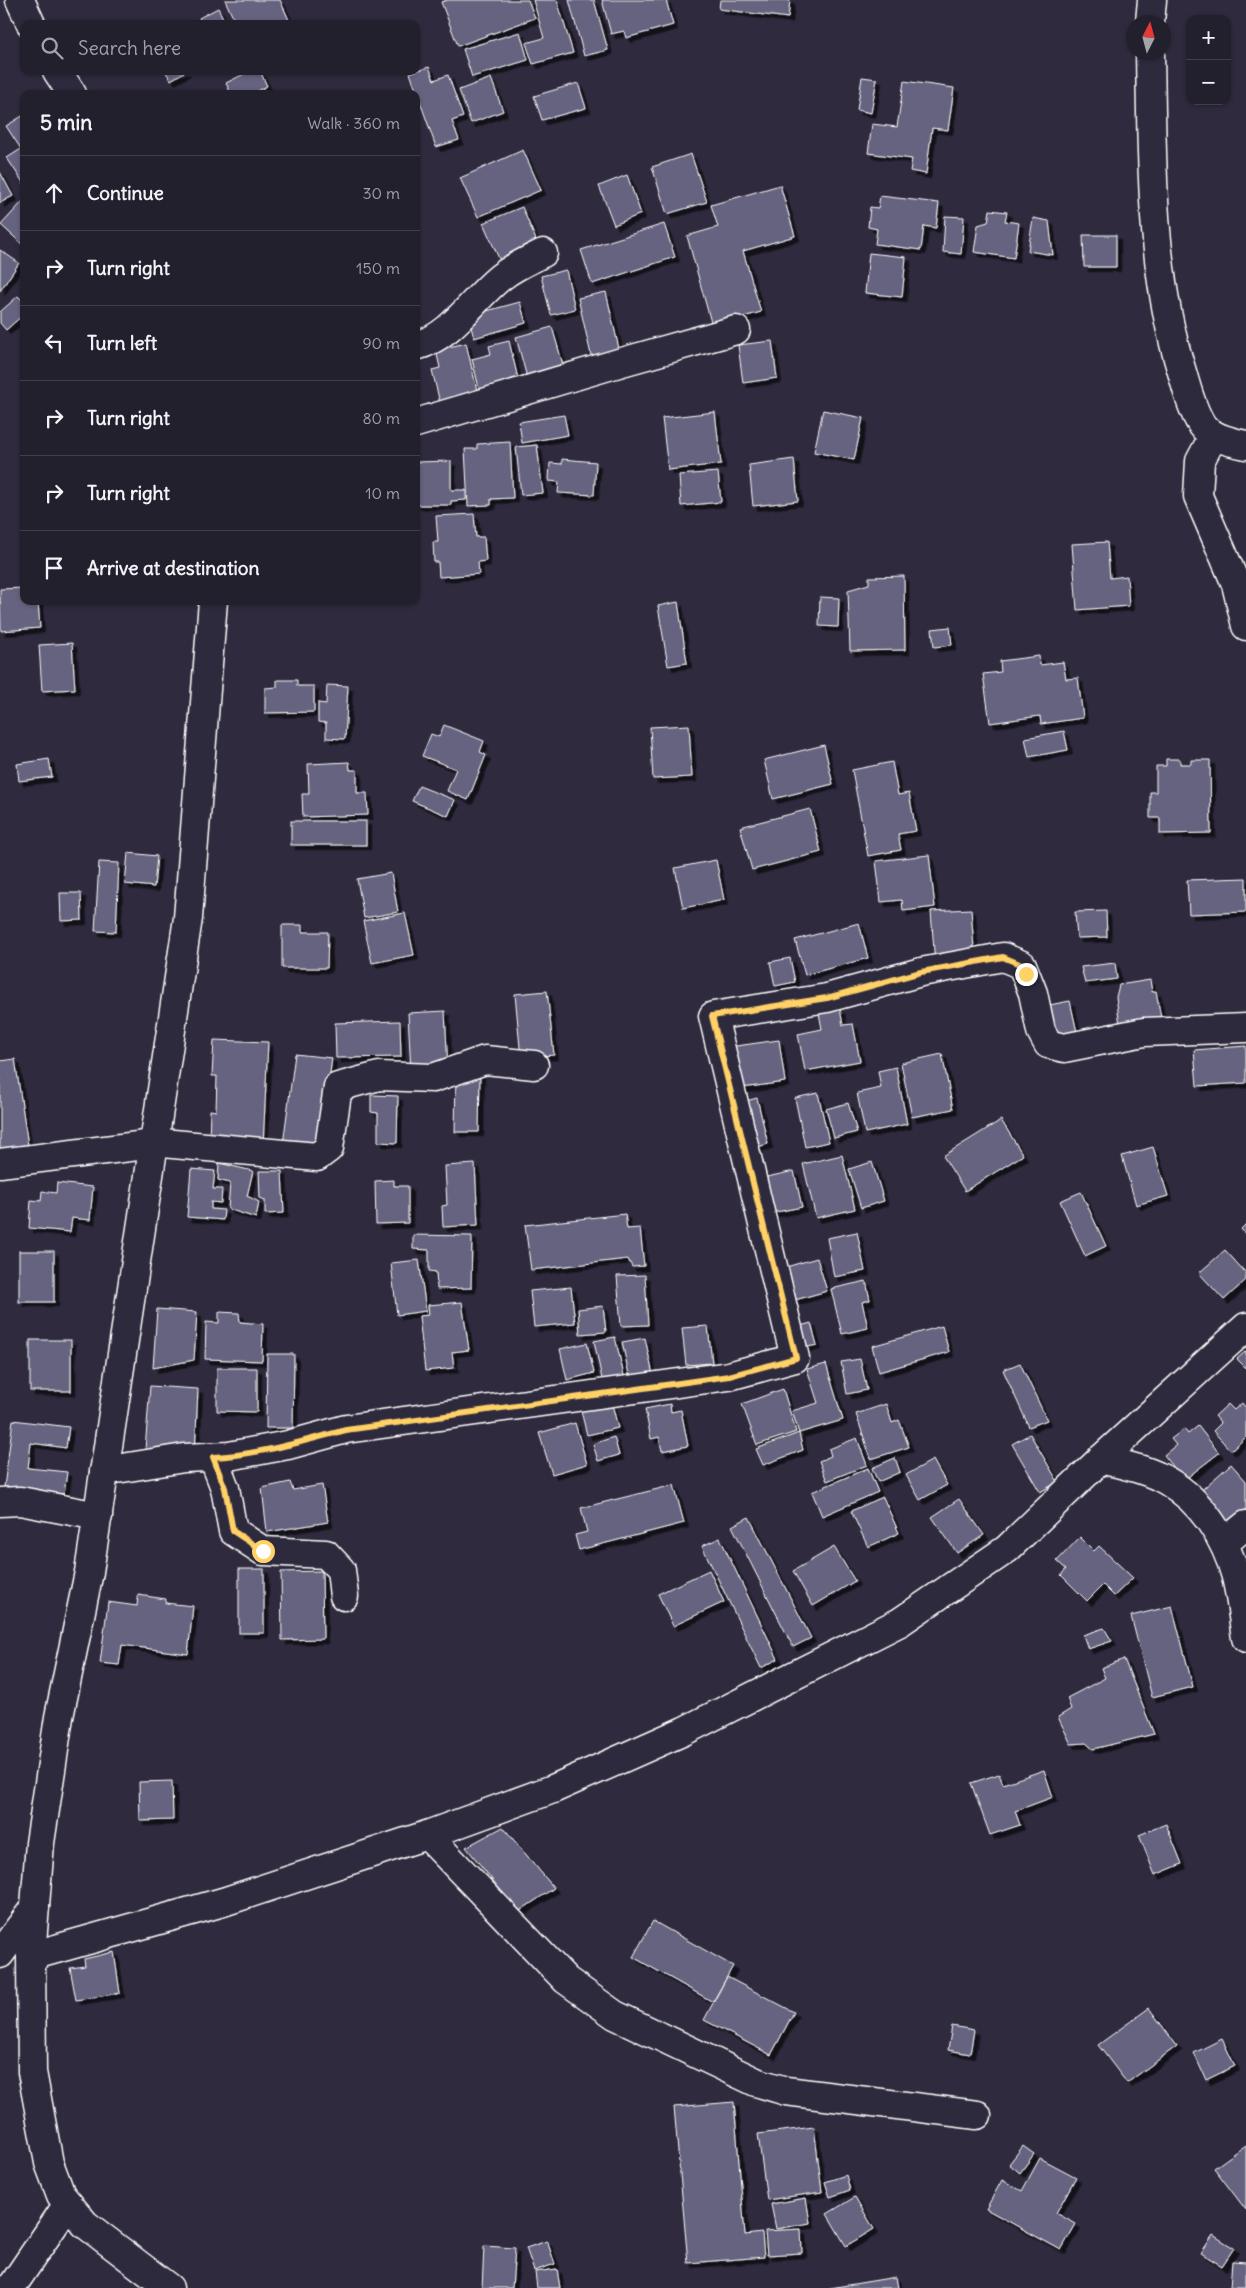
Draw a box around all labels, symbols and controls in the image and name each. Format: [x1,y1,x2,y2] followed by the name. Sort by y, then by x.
[1126,15,1171,60] north arrow
[1186,15,1231,105] map controls
[1186,15,1231,60] button: +
[20,20,420,75] search box
[38,34,66,62] icon: search
[78,36,181,60] text: Search here
[1186,60,1231,105] button: −
[40,109,92,136] text: 5 min
[307,113,400,133] text: Walk · 360 m
[40,179,68,207] icon: ahead
[87,181,164,205] text: Continue
[363,183,400,203] text: 30 m
[40,254,68,282] icon: right
[87,256,170,280] text: Turn right
[356,258,400,278] text: 150 m
[40,329,68,357] icon: left
[87,331,157,355] text: Turn left
[362,333,400,353] text: 90 m
[40,404,68,432] icon: right
[87,406,170,430] text: Turn right
[362,408,400,428] text: 80 m
[40,479,68,507] icon: right
[87,481,170,505] text: Turn right
[365,483,400,503] text: 10 m
[40,554,68,582] icon: arrive
[87,556,260,580] text: Arrive at destination
[1015,963,1038,986] route end
[252,1540,275,1563] route start

